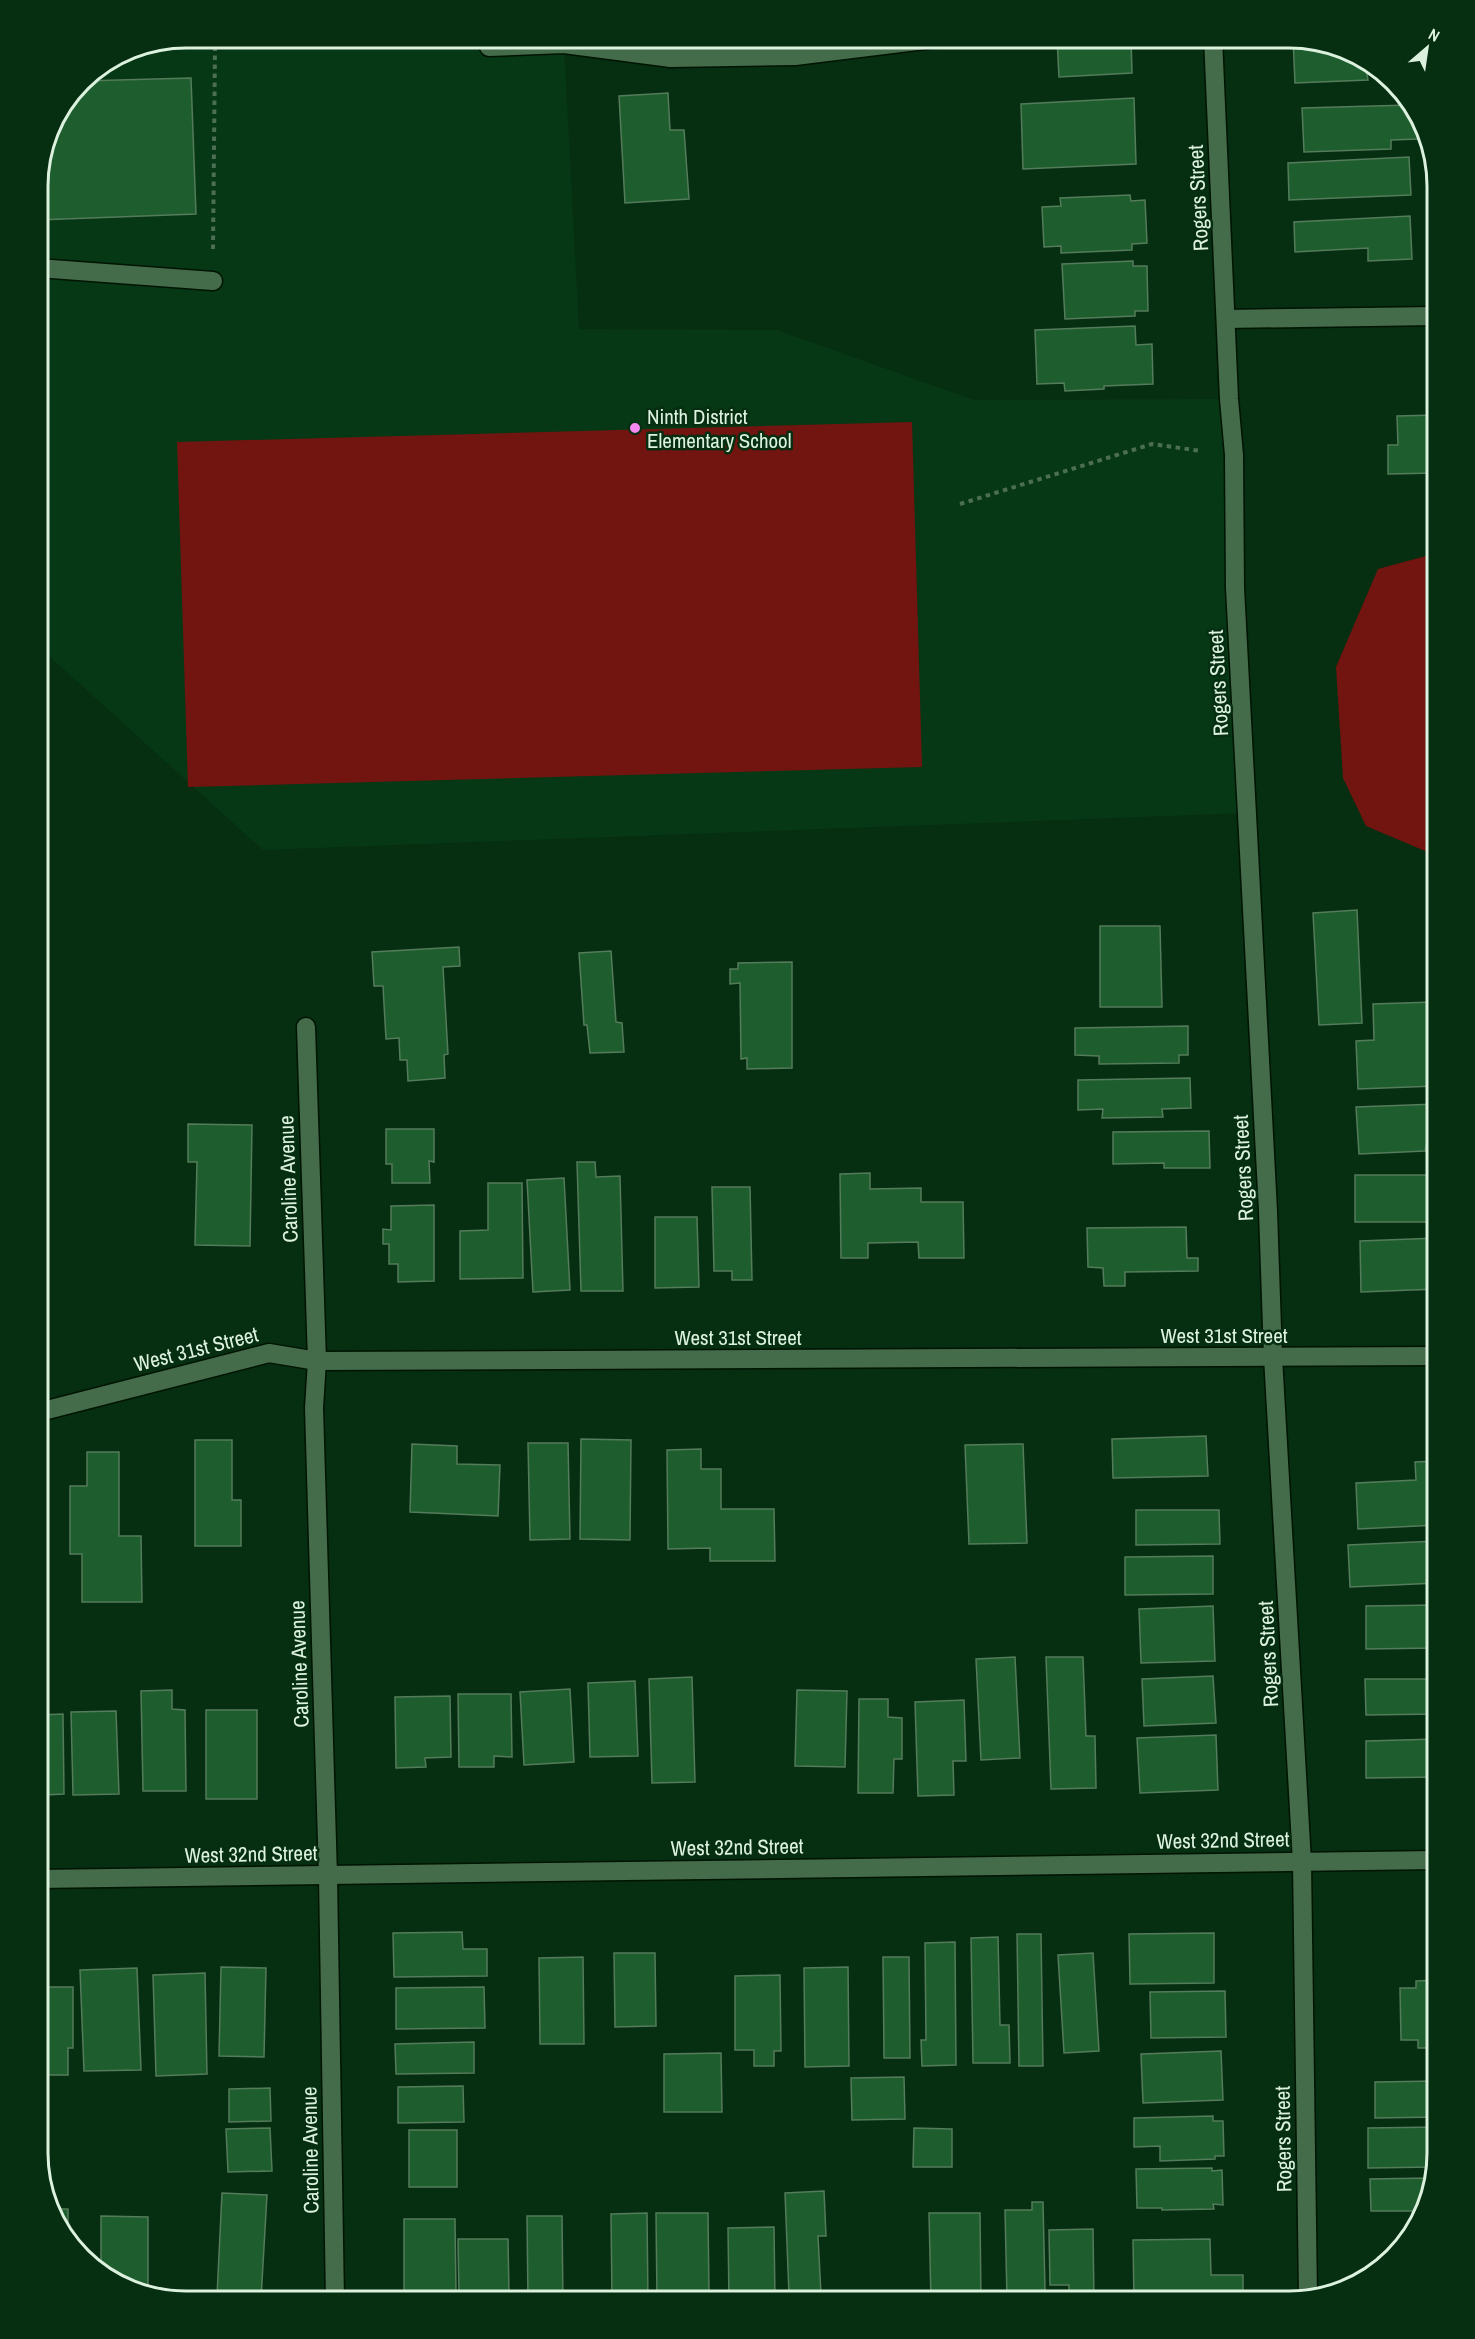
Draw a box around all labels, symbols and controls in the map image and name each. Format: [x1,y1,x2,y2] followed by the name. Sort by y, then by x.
[1397,18,1457,78] north arrow
[1425,23,1444,47] text: N
[1181,144,1215,252] street label: Rogers Street
[647,402,792,455] place label: Ninth District Elementary School
[628,421,642,435] marker: Ninth District Elementary School
[1201,629,1235,737] street label: Rogers Street
[1226,1114,1260,1222] street label: Rogers Street
[271,1115,305,1243] street label: Caroline Avenue
[131,1320,261,1378] street label: West 31st Street
[1160,1321,1288,1350] street label: West 31st Street
[674,1323,802,1352] street label: West 31st Street
[282,1600,316,1728] street label: Caroline Avenue
[1251,1600,1285,1708] street label: Rogers Street
[1156,1824,1290,1856] street label: West 32nd Street
[670,1831,804,1863] street label: West 32nd Street
[184,1838,318,1870] street label: West 32nd Street
[1268,2085,1298,2192] street label: Rogers Street
[294,2086,326,2214] street label: Caroline Avenue

